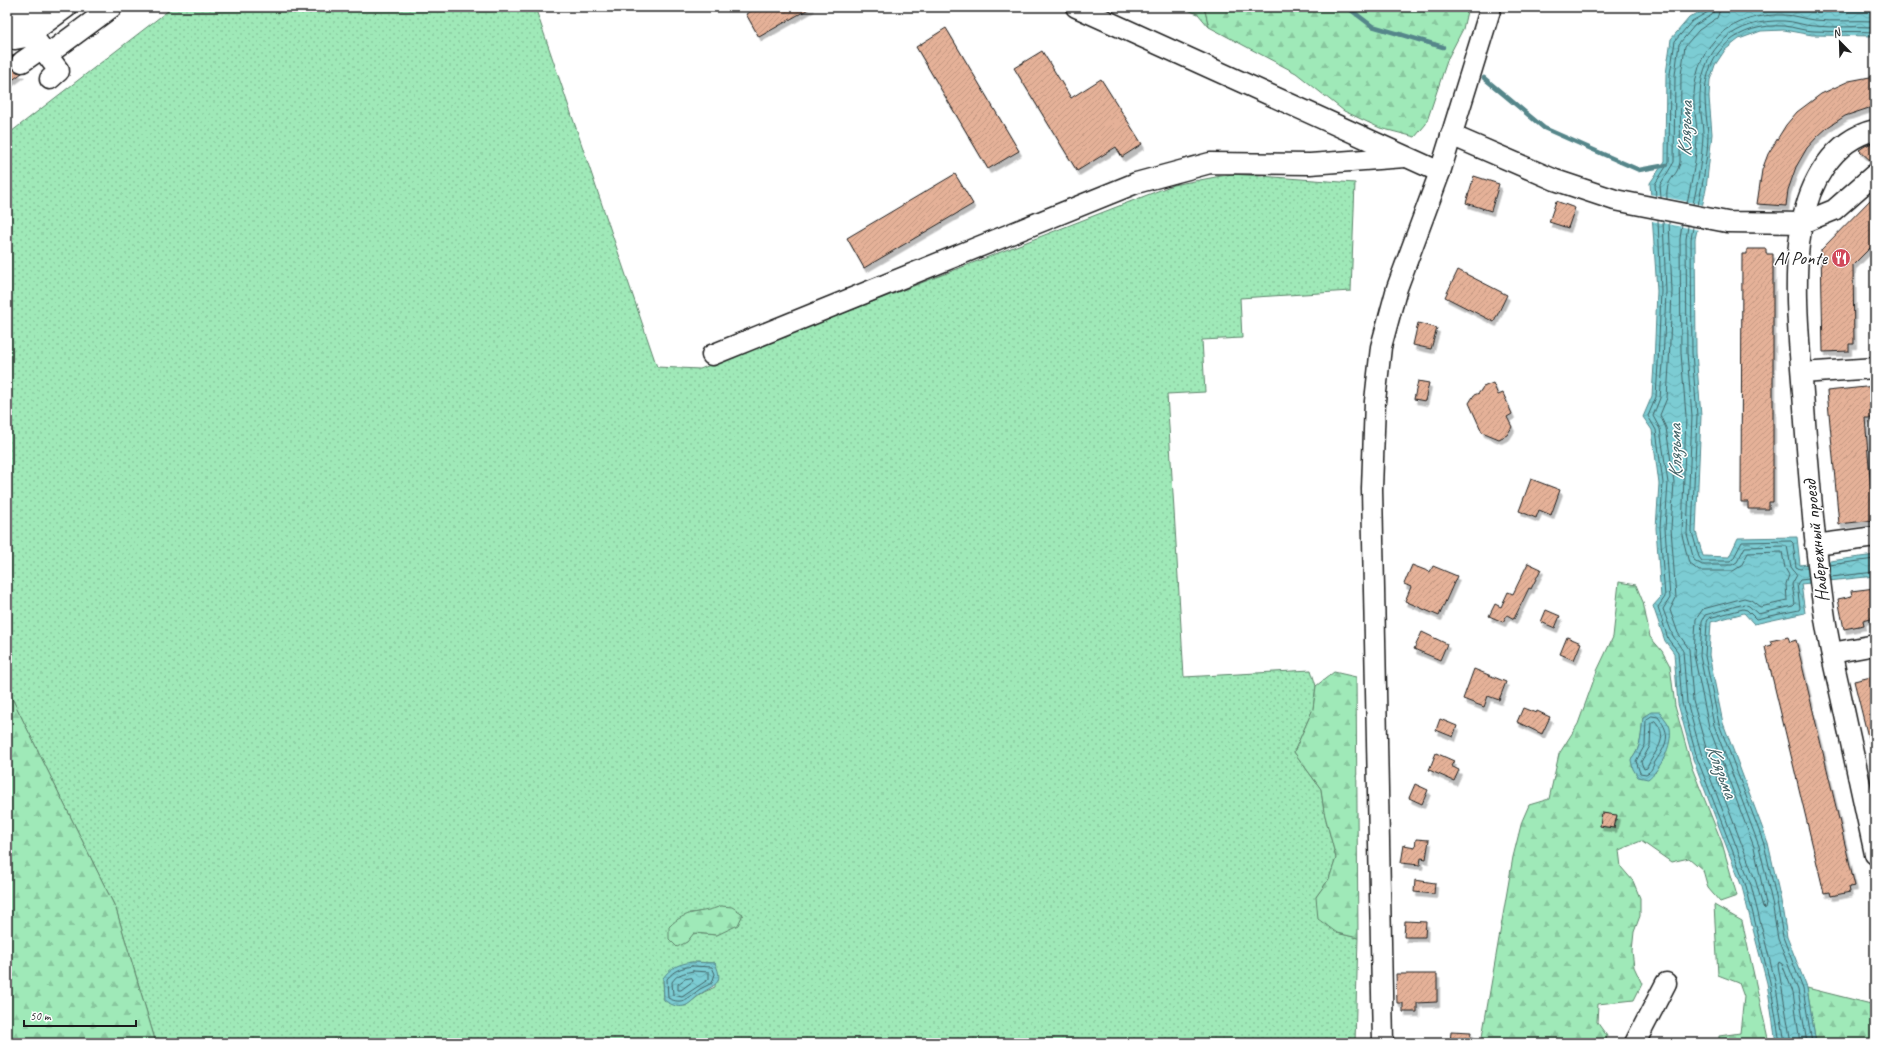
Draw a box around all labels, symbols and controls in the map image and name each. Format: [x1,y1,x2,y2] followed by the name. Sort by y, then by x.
[1820,22,1860,62] north arrow
[1830,24,1844,41] text: N
[1672,99,1699,157] water label: Клязьма
[1774,246,1829,270] place label: Al Ponte
[1830,247,1852,269] restaurant icon: Al Ponte
[1662,422,1688,480] water label: Клязьма
[1797,476,1834,603] street label: Набережный проезд
[1701,741,1744,803] water label: Клязьма
[24,1002,136,1028] scale bar
[30,1008,52,1024] text: 50 m

